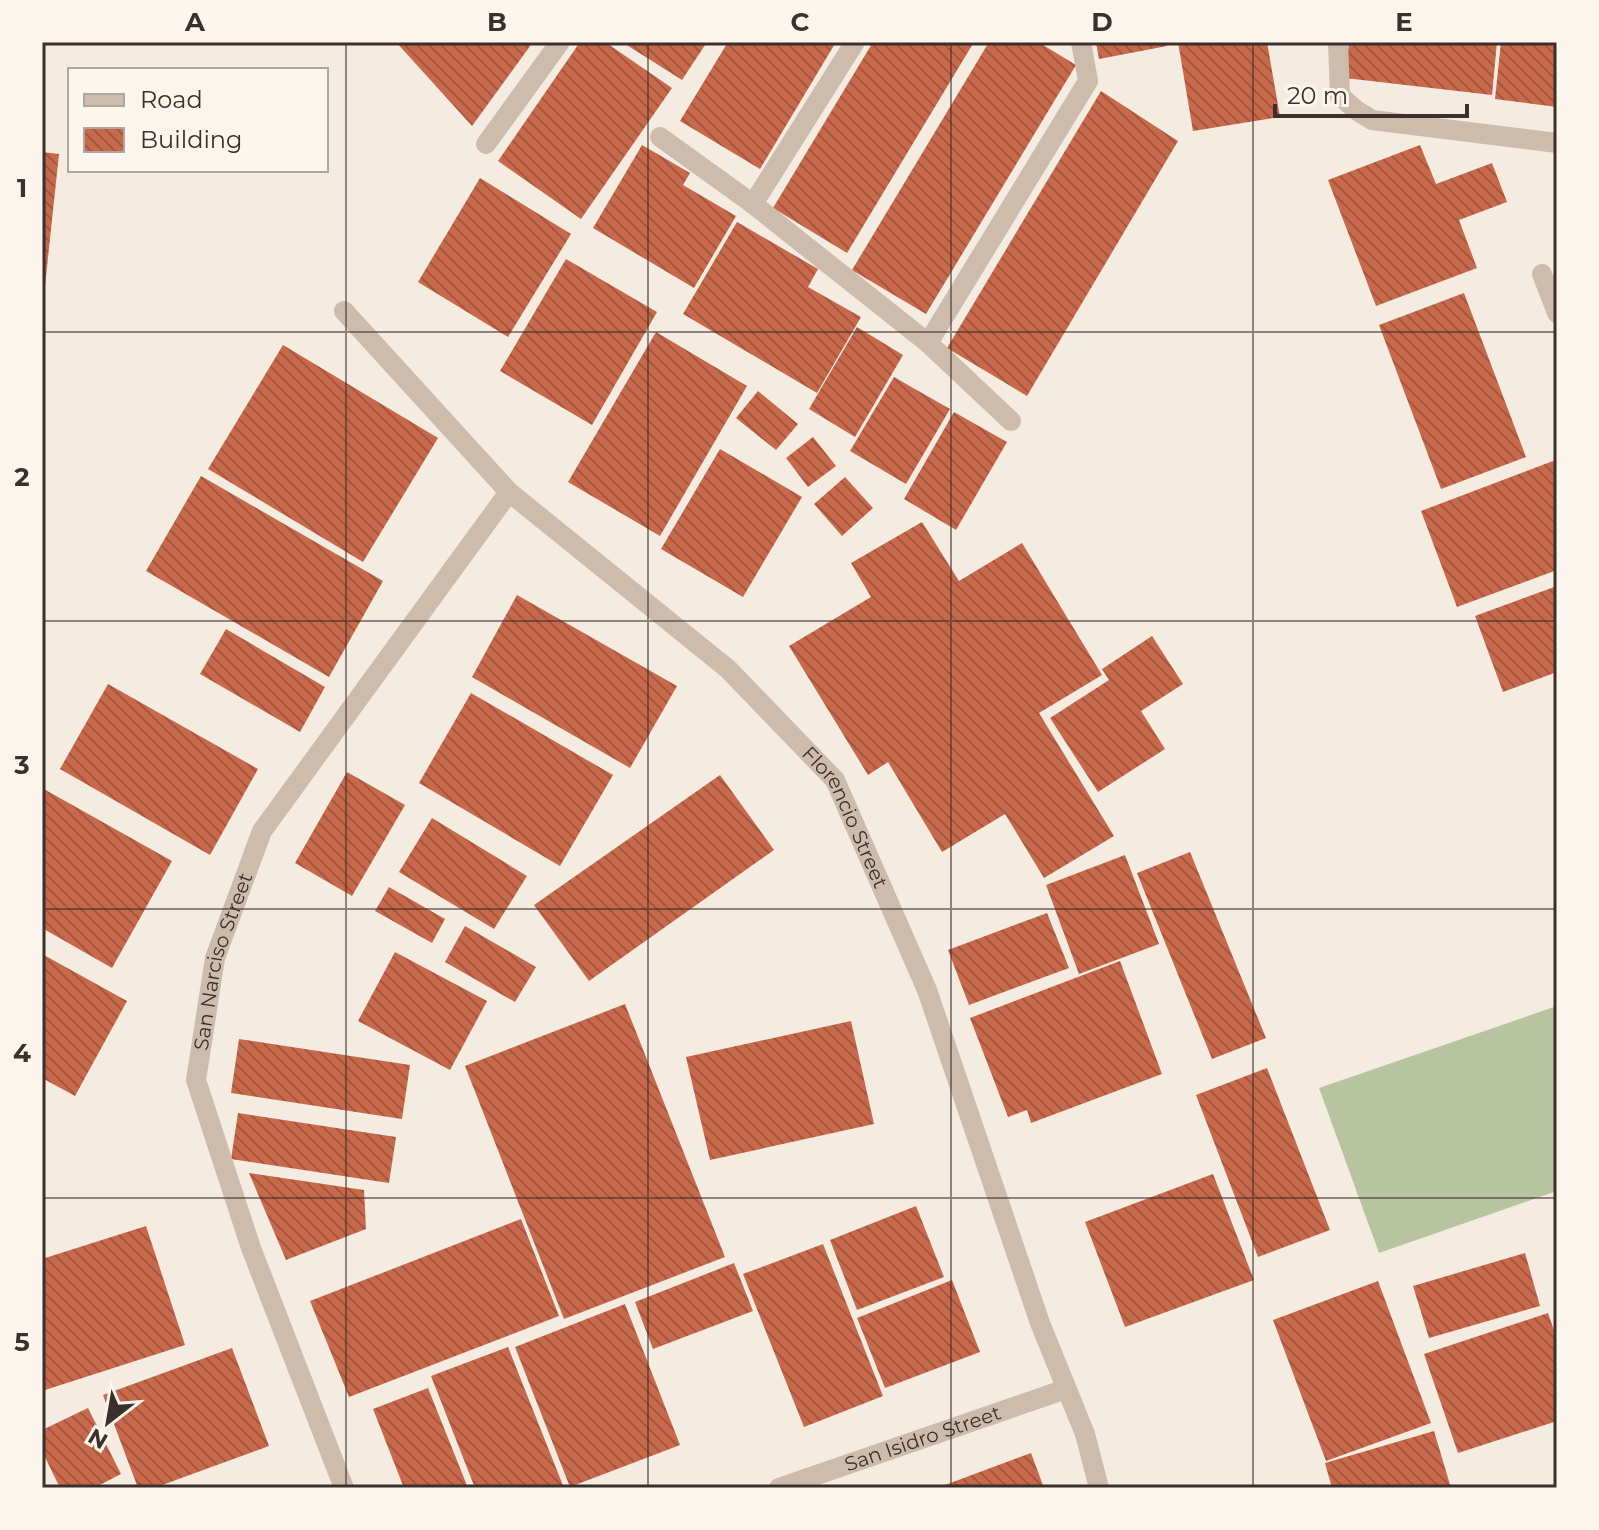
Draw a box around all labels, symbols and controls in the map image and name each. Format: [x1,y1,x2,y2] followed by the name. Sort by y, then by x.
[184,6,206,38] text: A
[487,6,507,38] text: B
[791,6,810,38] text: C
[1091,6,1113,38] text: D
[1395,6,1413,38] text: E
[68,68,328,172] legend
[1275,68,1467,118] scale bar
[1287,81,1348,110] text: 20 m
[140,85,203,114] text: Road
[140,125,243,154] text: Building
[17,172,27,204] text: 1
[14,461,30,493] text: 2
[797,741,893,892] street label: Florencio Street
[13,749,30,781] text: 3
[189,869,258,1052] street label: San Narciso Street
[13,1037,31,1069] text: 4
[14,1326,30,1358] text: 5
[68,1382,148,1462] north arrow
[841,1400,1004,1476] street label: San Isidro Street
[83,1423,113,1455] text: N

